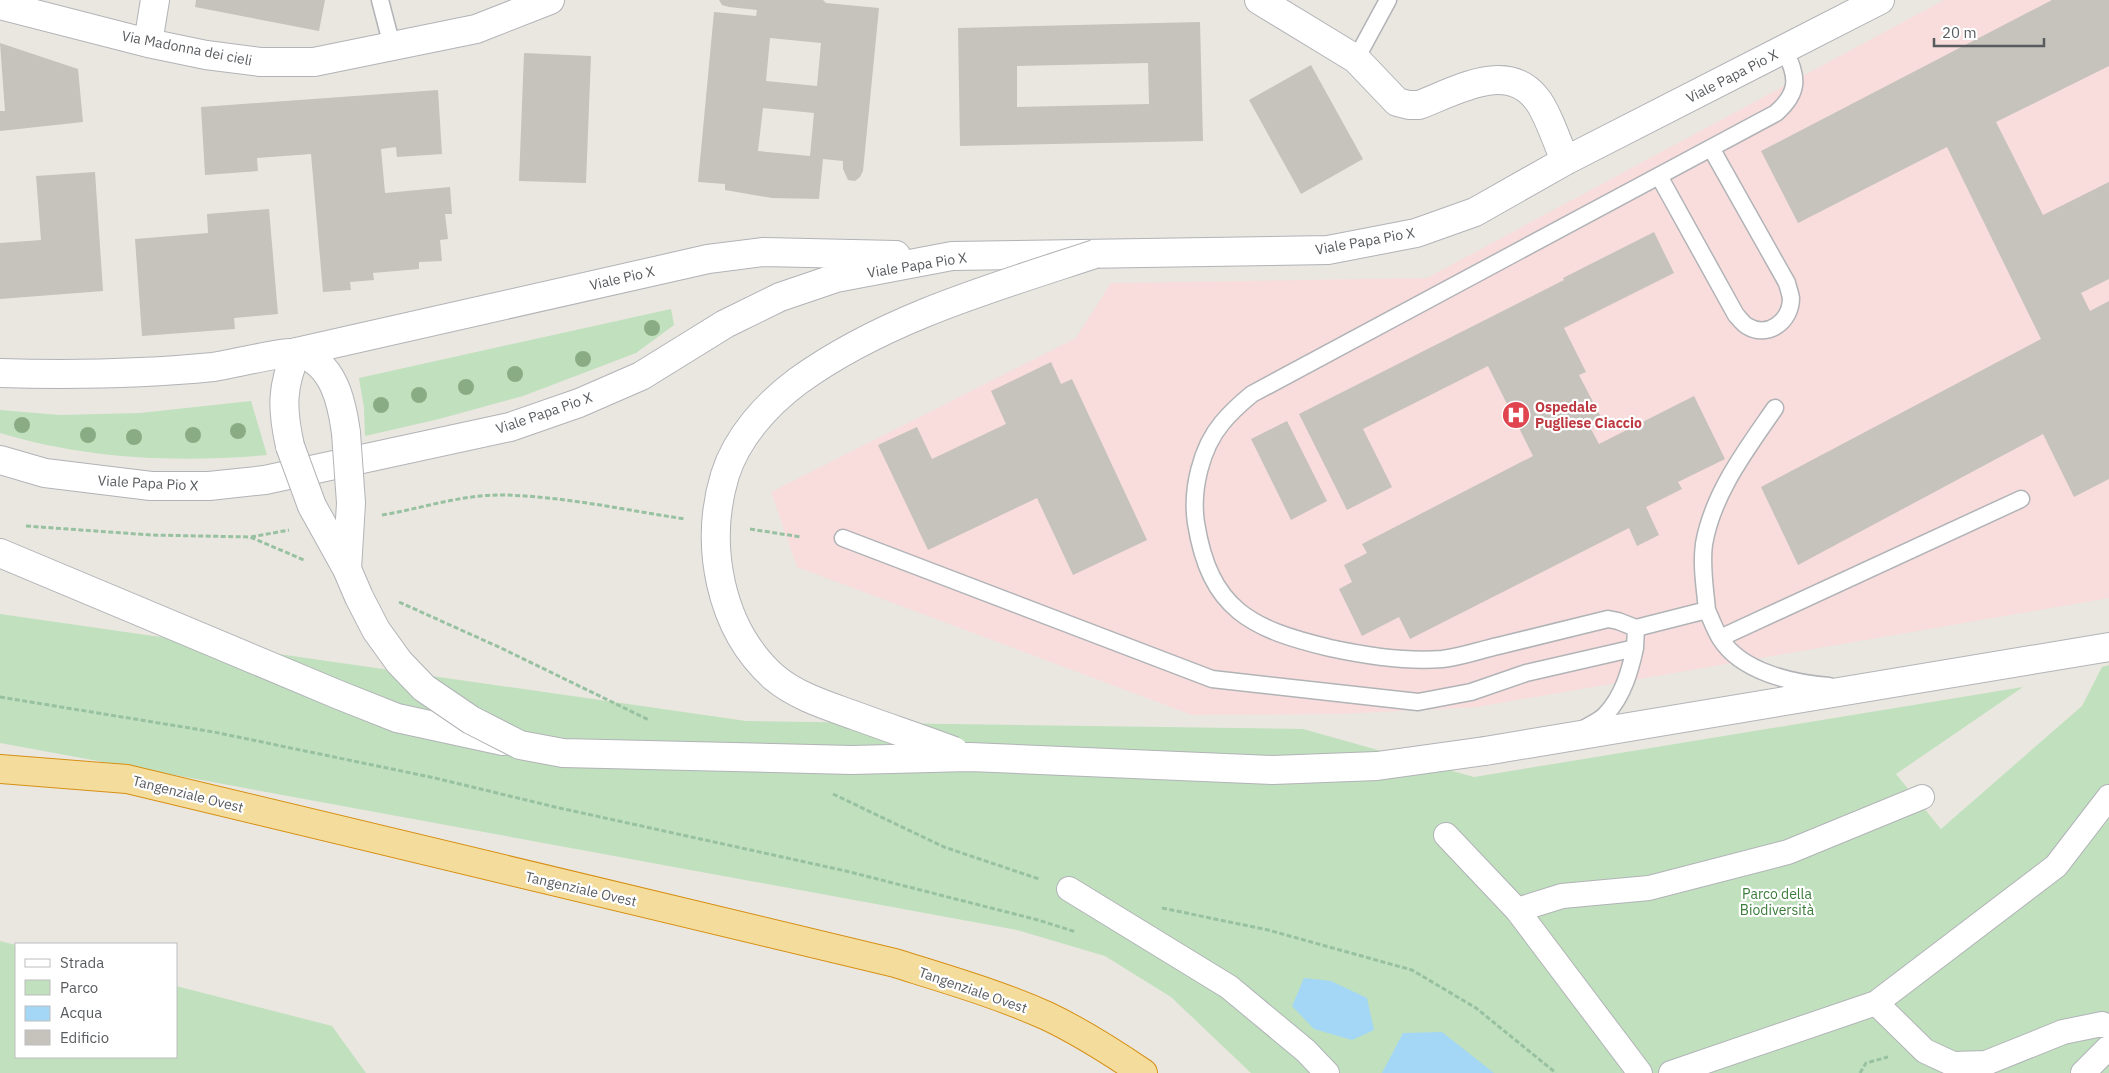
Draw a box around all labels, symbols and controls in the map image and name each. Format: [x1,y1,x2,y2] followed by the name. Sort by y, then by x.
[1934,15,2044,47] scale bar
[1942,23,1977,42] text: 20 m
[120,27,254,69] street label: Via Madonna dei cieli
[1683,45,1781,107] street label: Viale Papa Pio X
[1314,223,1417,259] street label: Viale Papa Pio X
[866,248,969,282] street label: Viale Papa Pio X
[588,262,657,294] street label: Viale Pio X
[493,388,595,438] street label: Viale Papa Pio X
[1535,398,1642,432] place label: Ospedale Pugliese Ciaccio
[1501,400,1531,430] hospital icon: Ospedale Pugliese Ciaccio
[97,471,199,495] street label: Viale Papa Pio X
[131,772,245,817] street label: Tangenziale Ovest
[524,867,638,911] street label: Tangenziale Ovest
[1740,885,1815,919] park label: Parco della Biodiversità
[15,943,178,1058] legend
[60,953,104,972] text: Strada
[916,963,1030,1017] street label: Tangenziale Ovest
[60,978,98,997] text: Parco
[60,1003,102,1022] text: Acqua
[60,1028,109,1047] text: Edificio

